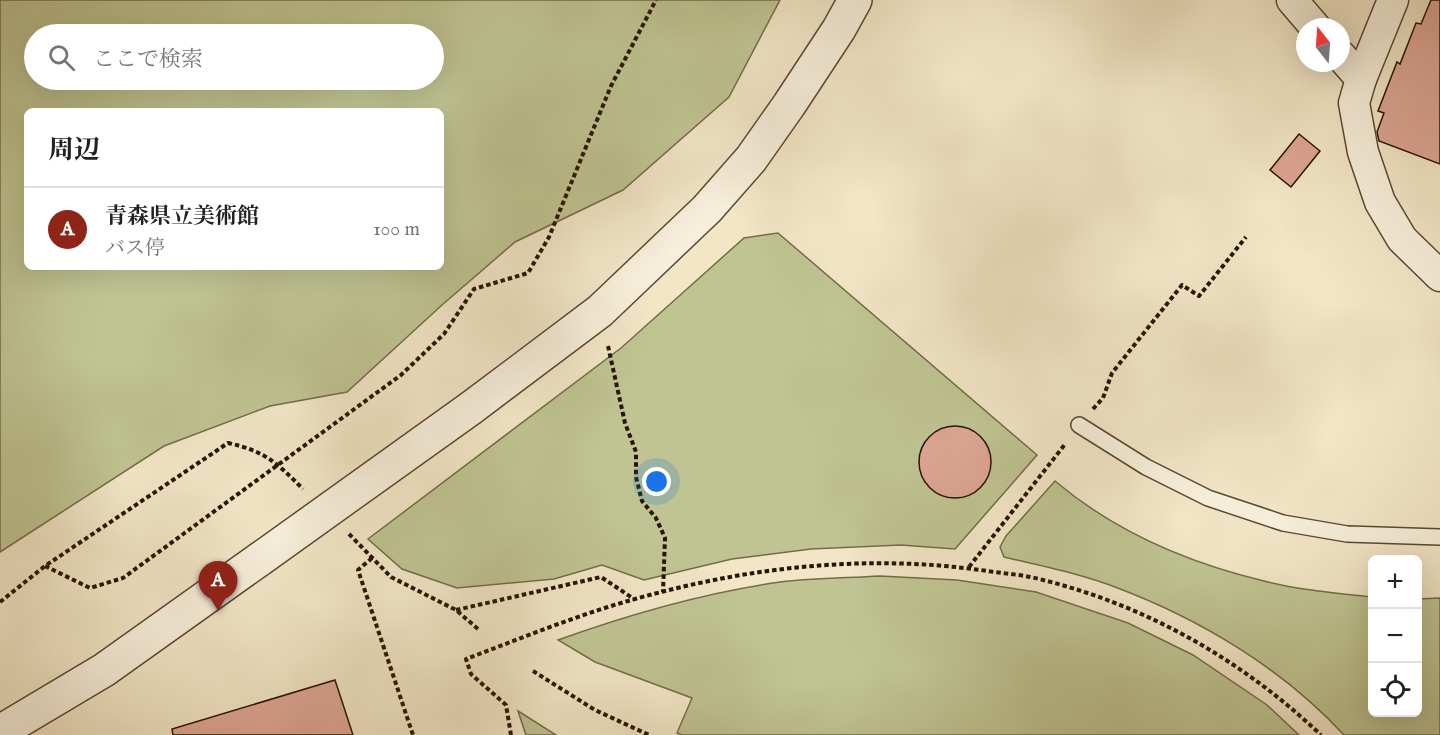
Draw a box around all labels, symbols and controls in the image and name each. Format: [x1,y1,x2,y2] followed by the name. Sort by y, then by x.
[1296,18,1350,72] north arrow
[24,24,444,90] search box
[45,41,78,74] icon: search
[93,46,203,74] text: ここで検索
[48,134,100,167] text: 周辺
[105,203,259,231] text: 青森県立美術館
[61,217,74,242] text: A
[373,217,420,242] text: 100 m
[105,236,165,261] text: バス停
[642,467,671,496] your location
[1368,555,1422,717] map controls
[1368,555,1422,609] button: +
[198,562,238,611] pin: A
[1368,609,1422,663] button: −
[1368,663,1422,717] button: locate

